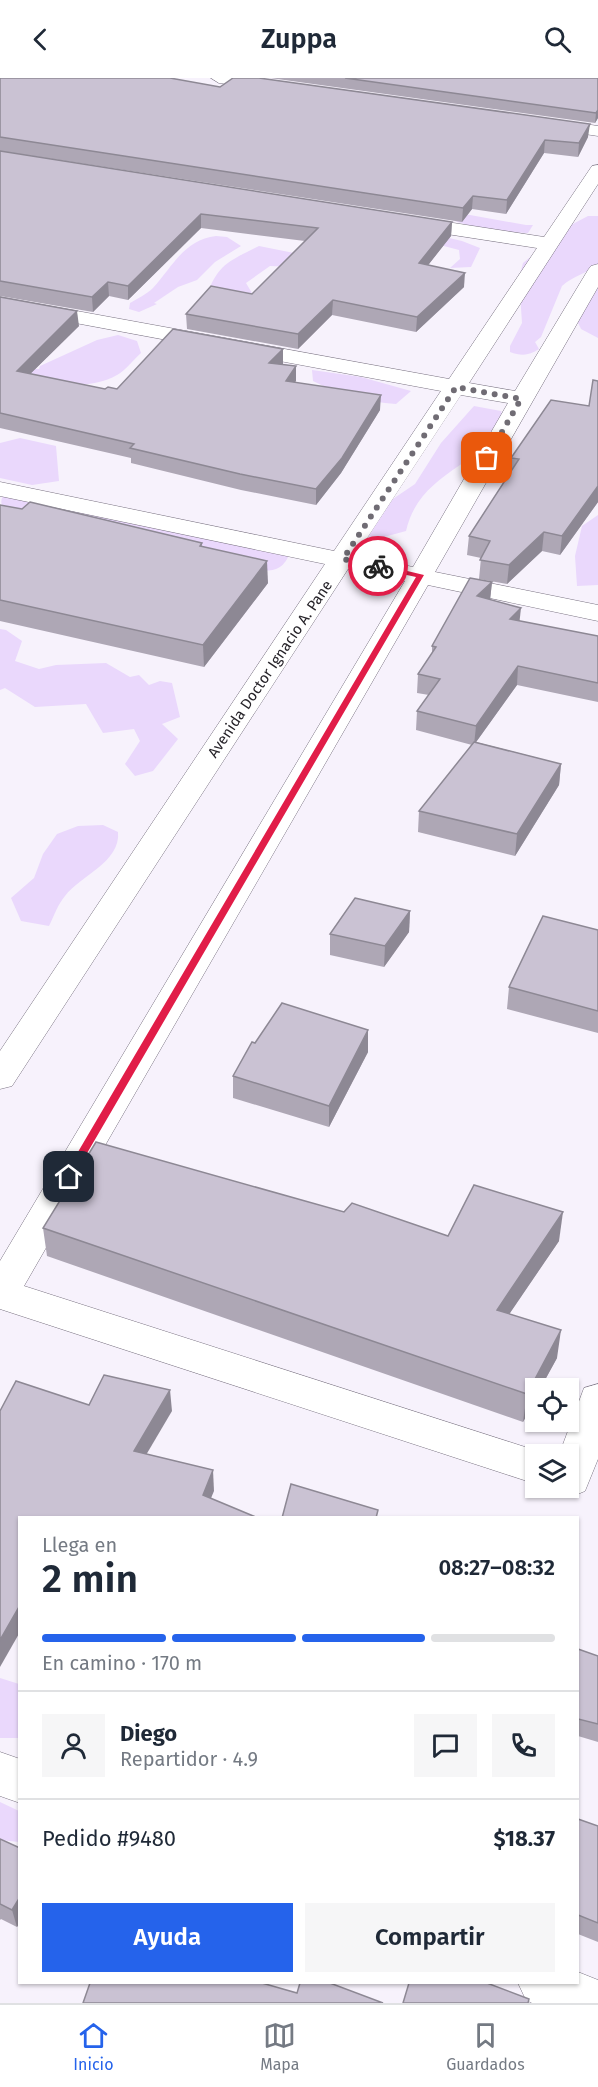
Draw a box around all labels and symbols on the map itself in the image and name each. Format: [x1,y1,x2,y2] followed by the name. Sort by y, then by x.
[461,432,512,483] pin
[348,536,408,596] courier
[204,577,336,761] street label: Avenida Doctor Ignacio A. Pane
[43,1151,94,1202] pin

